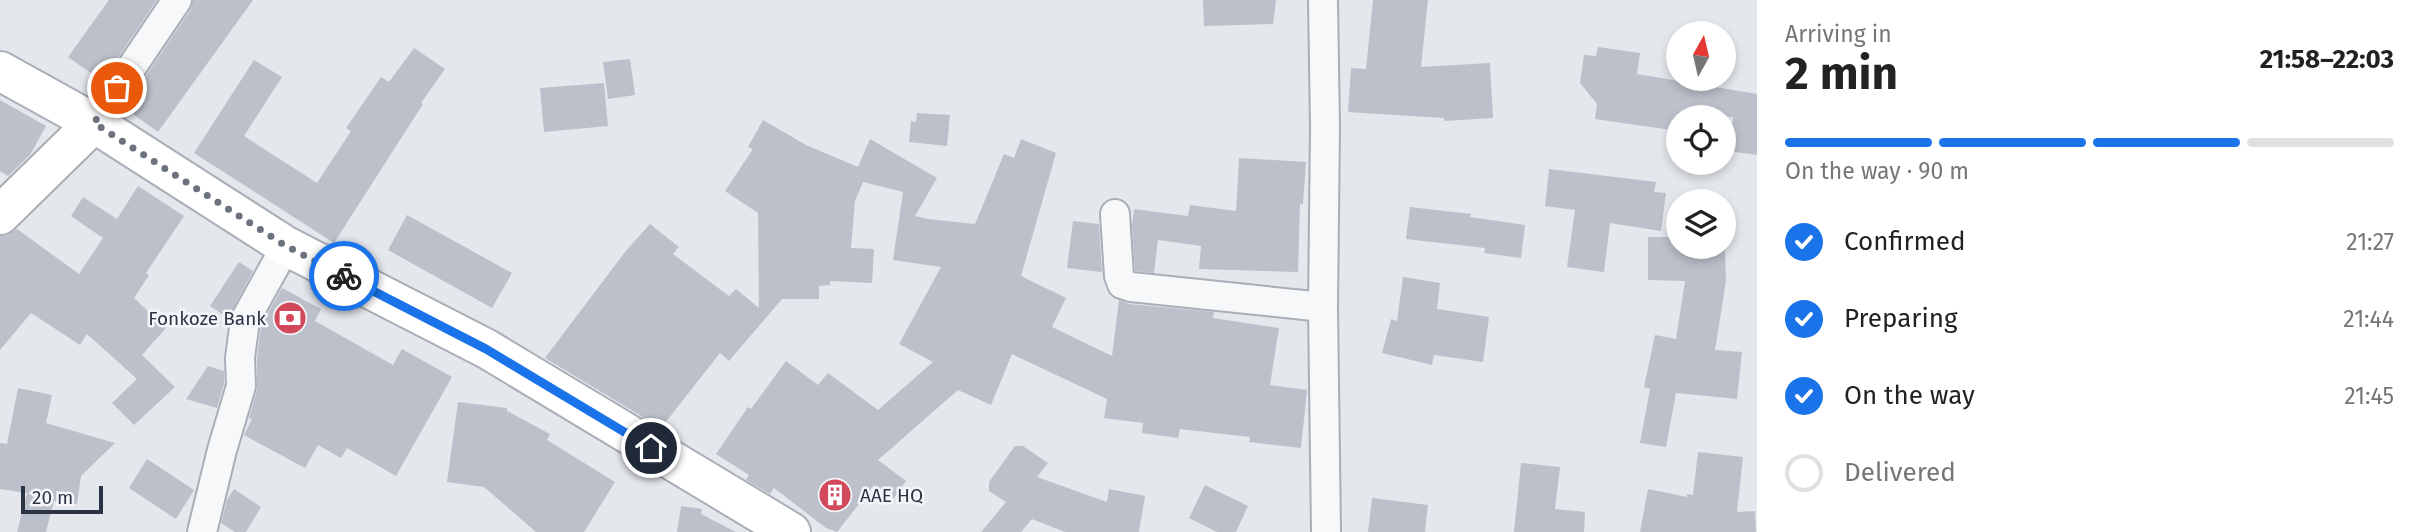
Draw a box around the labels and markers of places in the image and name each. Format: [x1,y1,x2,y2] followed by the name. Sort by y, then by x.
[87,58,147,118] pin
[271,299,309,337] bank icon: Fonkoze Bank
[148,307,266,330] place label: Fonkoze Bank
[621,418,681,478] pin
[816,476,854,514] building icon: AAE HQ
[860,484,923,507] place label: AAE HQ

